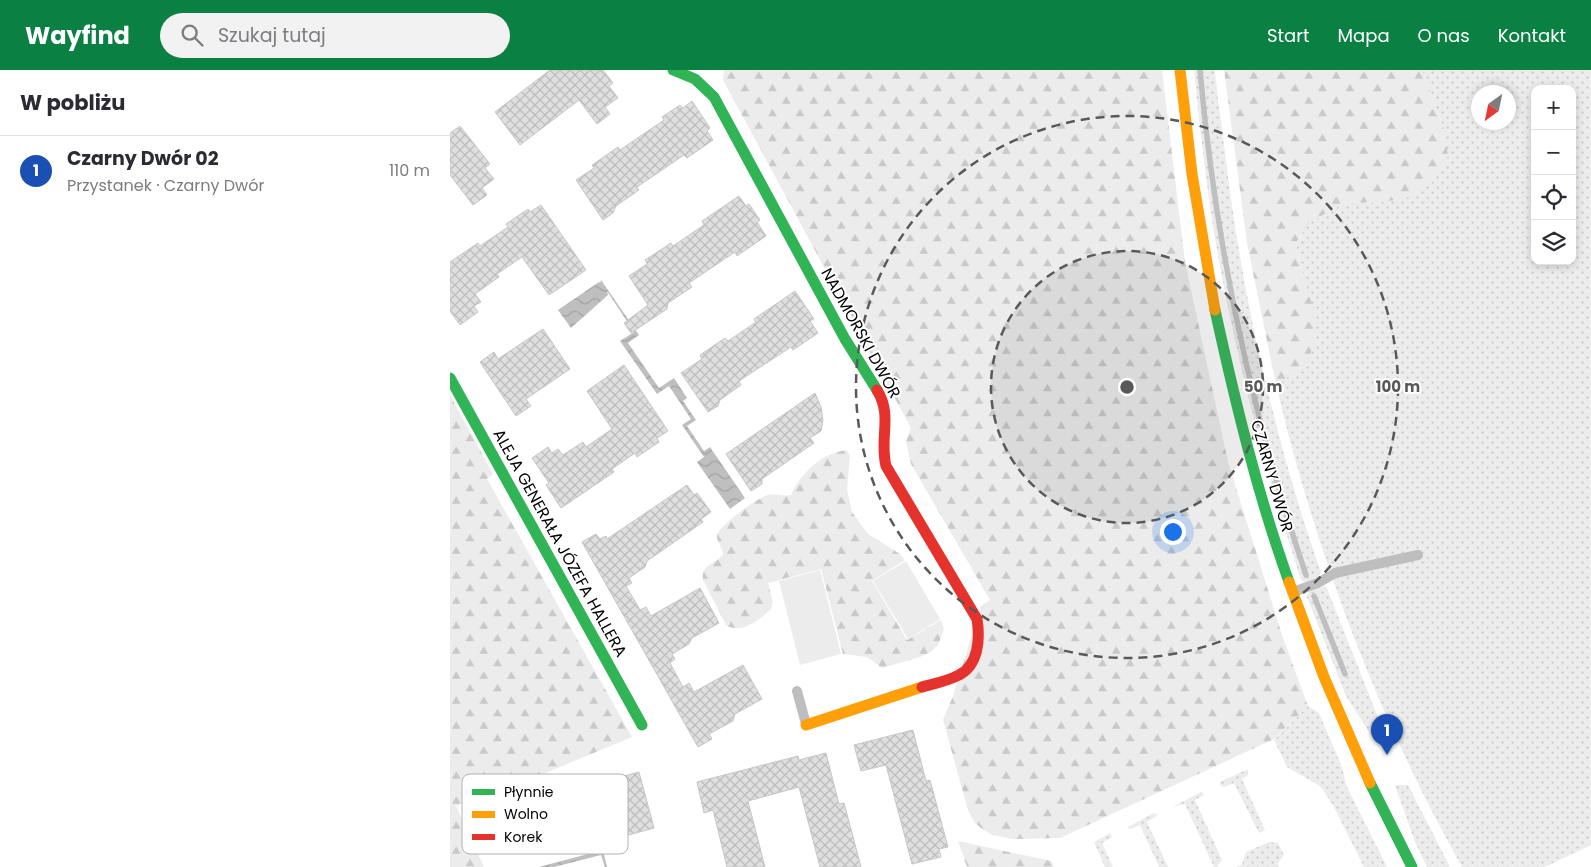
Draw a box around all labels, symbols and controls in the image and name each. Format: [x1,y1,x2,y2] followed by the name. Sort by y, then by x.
[160,13,510,58] search box
[25,19,130,52] text: Wayfind
[178,21,206,49] icon: search
[218,22,326,49] text: Szukaj tutaj
[1267,23,1310,48] text: Start
[1338,23,1390,48] text: Mapa
[1418,23,1470,48] text: O nas
[1498,23,1566,48] text: Kontakt
[1471,85,1516,130] north arrow
[1531,85,1576,265] map controls
[1531,85,1576,130] button: +
[20,88,125,117] text: W pobliżu
[1531,130,1576,175] button: −
[67,145,219,172] text: Czarny Dwór 02
[33,159,39,182] text: 1
[389,159,430,182] text: 110 m
[67,174,264,197] text: Przystanek · Czarny Dwór
[1531,175,1576,220] button: locate
[1531,220,1576,265] button: layers
[816,264,906,402] street label: NADMORSKI DWÓR
[1244,376,1282,397] text: 50 m
[1376,376,1420,397] text: 100 m
[1118,378,1136,396] centre of rings
[1245,417,1299,535] street label: CZARNY DWÓR
[488,425,633,661] street label: ALEJA GENERAŁA JÓZEFA HALLERA
[1160,519,1186,545] your location
[1371,714,1403,755] pin: 1
[462,774,628,854] legend
[504,782,554,802] text: Płynnie
[504,804,548,824] text: Wolno
[504,827,543,847] text: Korek

